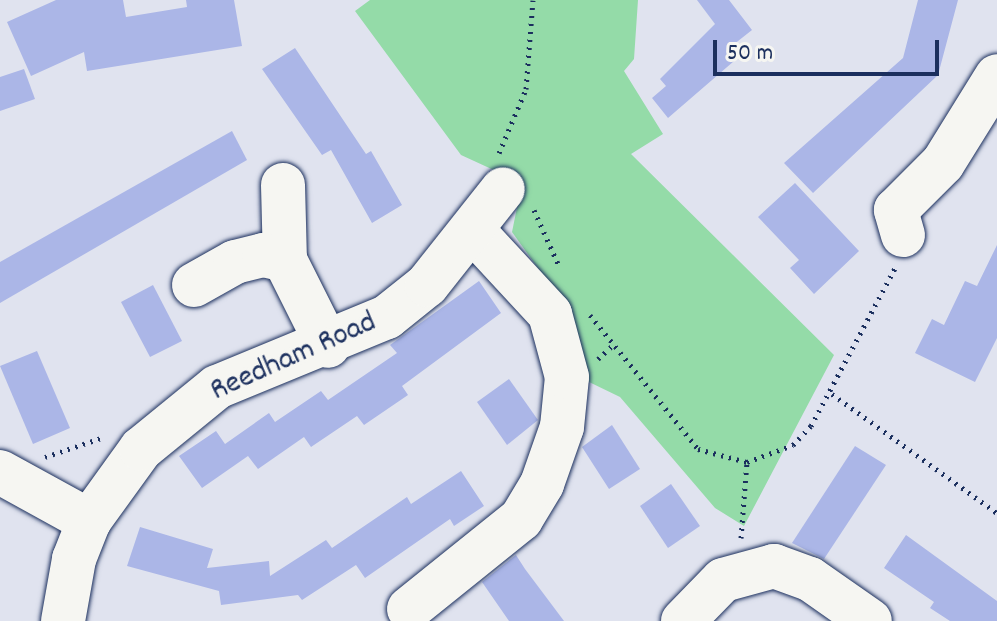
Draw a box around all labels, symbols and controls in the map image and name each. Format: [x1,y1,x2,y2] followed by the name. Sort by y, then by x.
[717,24,943,74] scale bar
[727,37,773,71] text: 50 m
[205,304,383,412] street label: Reedham Road

